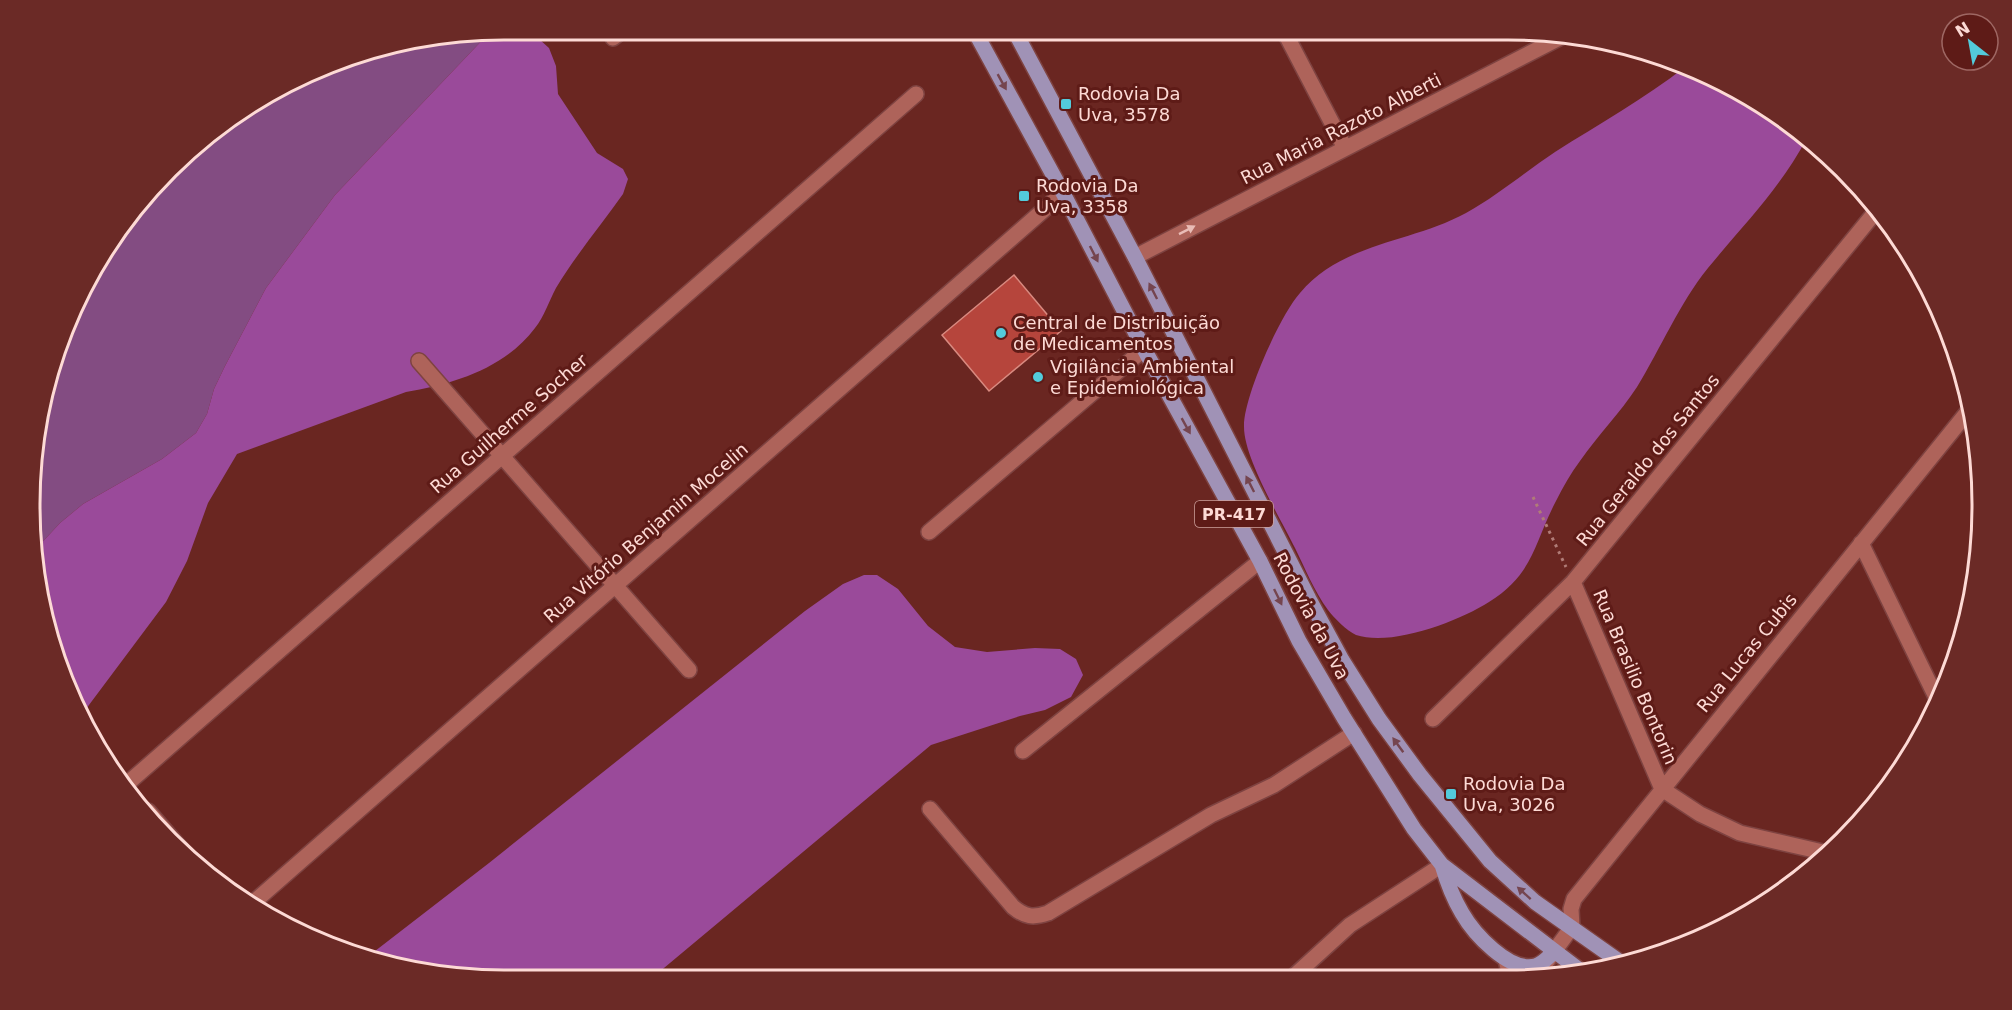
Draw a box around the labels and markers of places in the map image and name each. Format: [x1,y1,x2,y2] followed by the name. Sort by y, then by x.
[1078,83,1180,125] place label: Rodovia Da Uva, 3578
[1059,97,1073,111] marker: Rodovia Da Uva, 3578
[1036,175,1138,217] place label: Rodovia Da Uva, 3358
[1017,189,1031,203] marker: Rodovia Da Uva, 3358
[1013,312,1220,354] place label: Central de Distribuição de Medicamentos
[994,326,1008,340] marker: Central de Distribuição de Medicamentos
[1050,356,1234,398] place label: Vigilância Ambiental e Epidemiológica
[1031,370,1045,384] marker: Vigilância Ambiental e Epidemiológica
[1463,773,1565,815] place label: Rodovia Da Uva, 3026
[1444,787,1458,801] marker: Rodovia Da Uva, 3026

